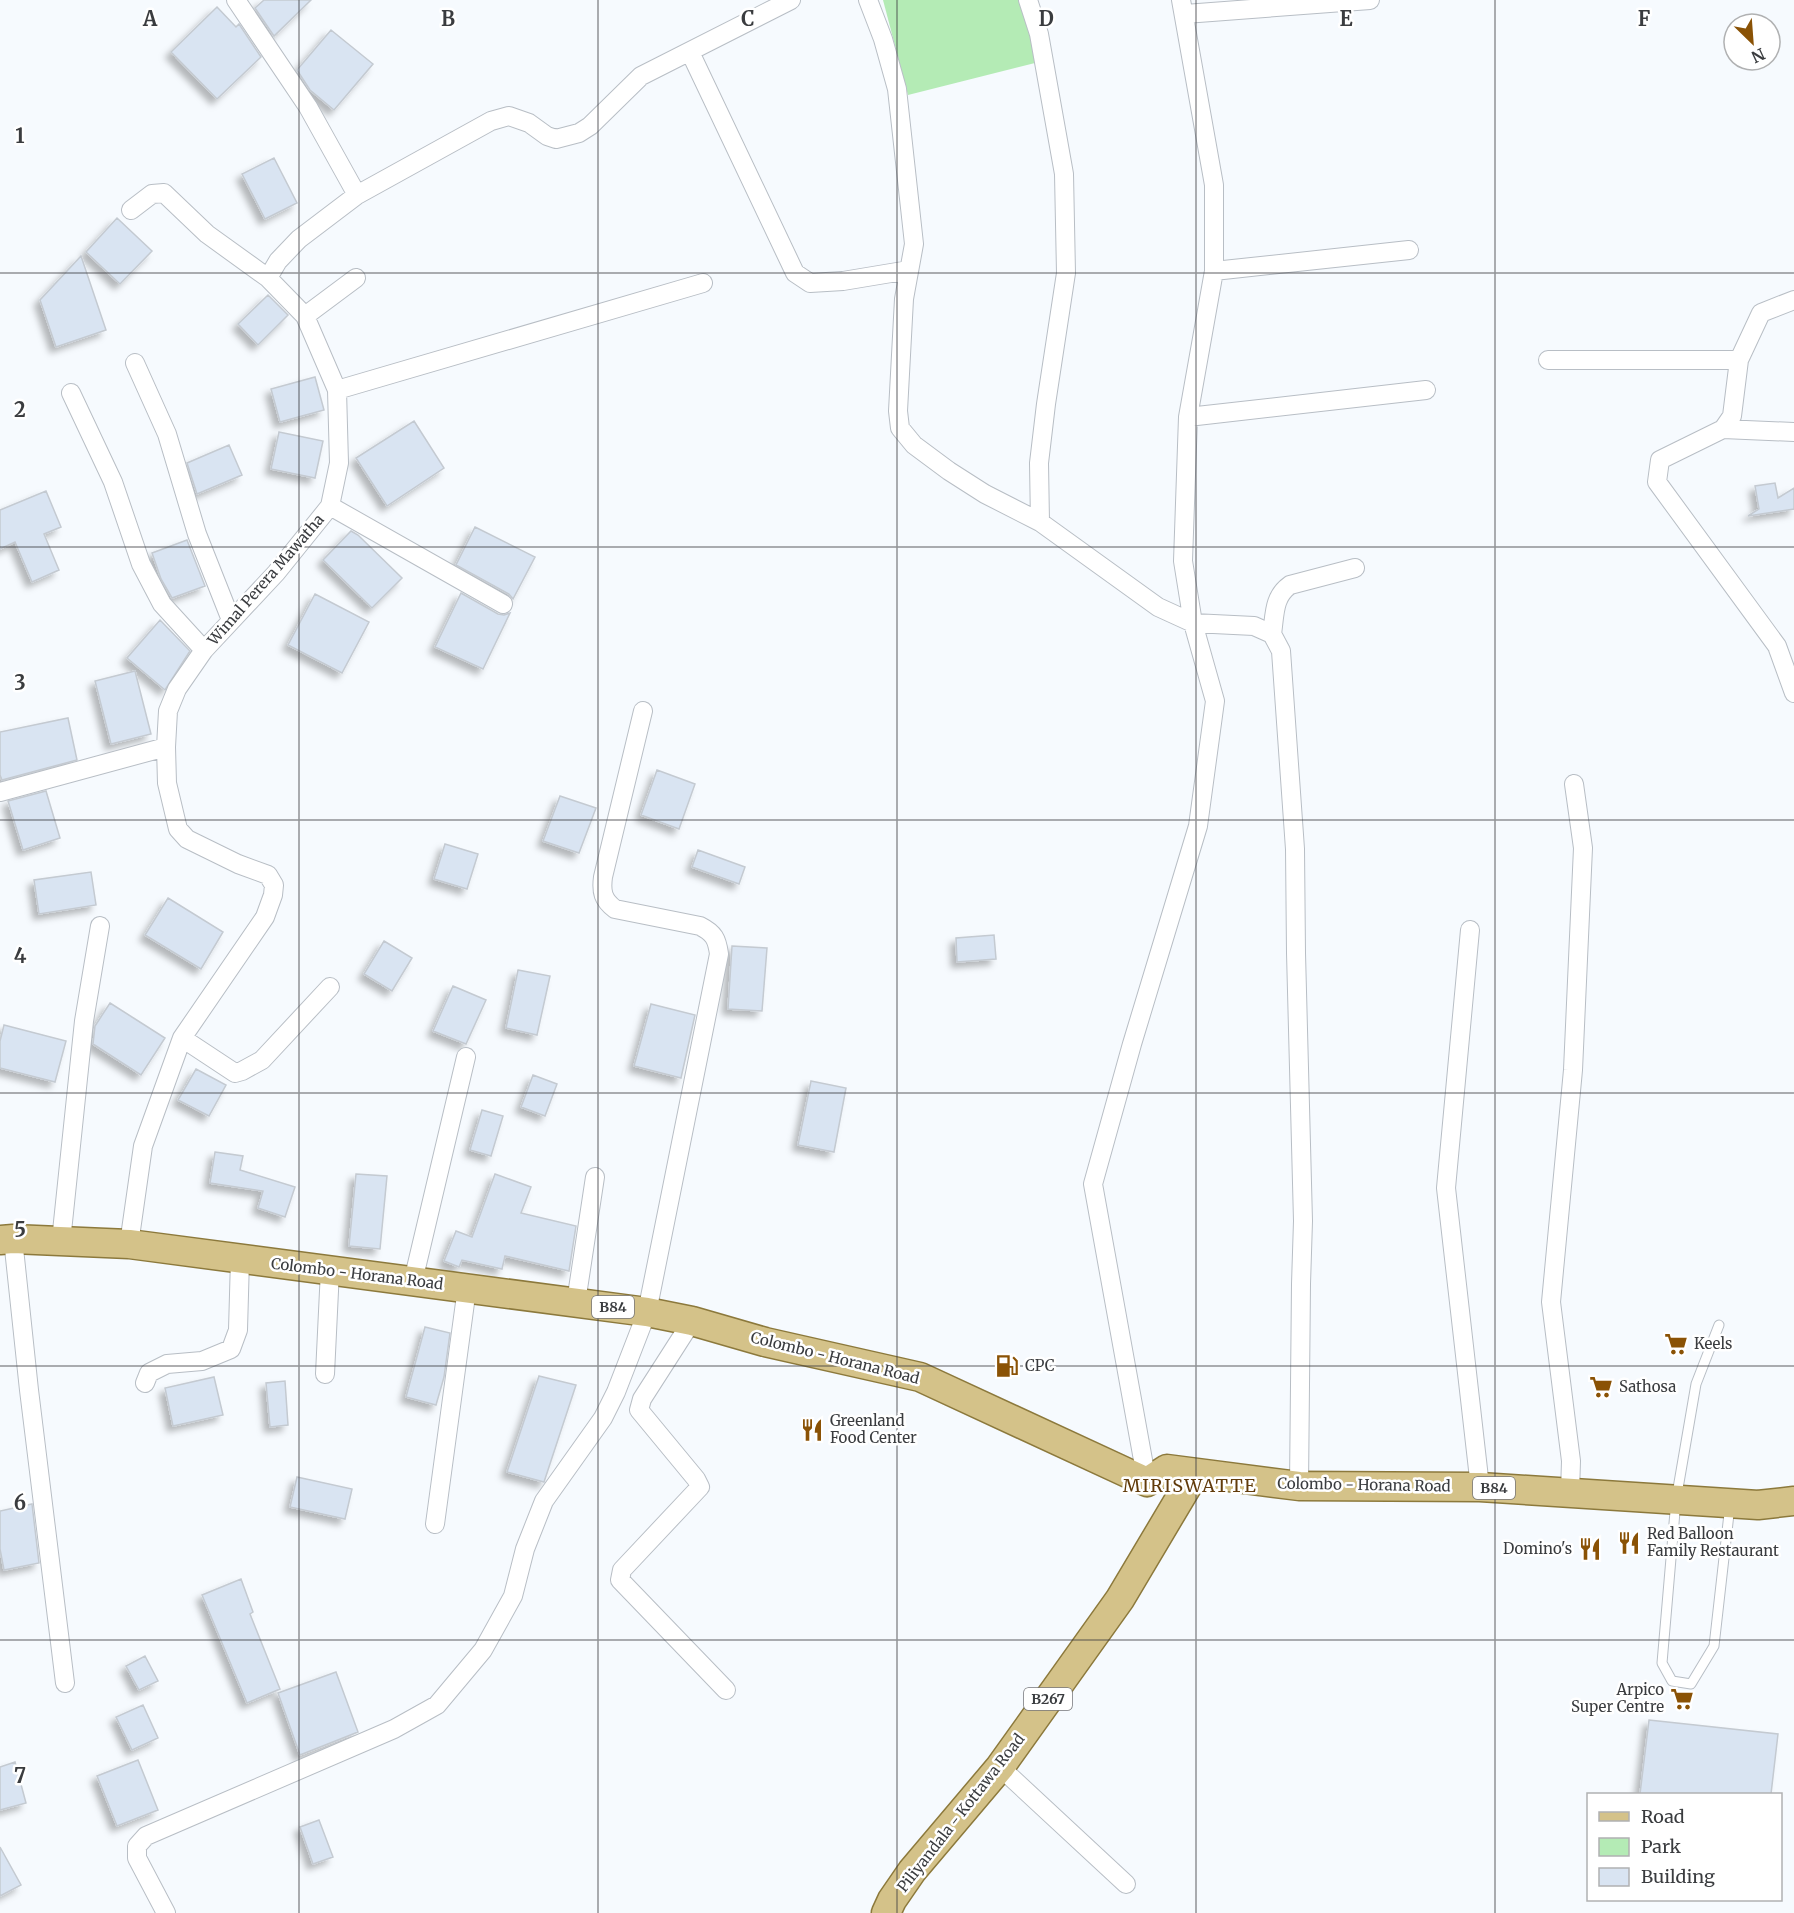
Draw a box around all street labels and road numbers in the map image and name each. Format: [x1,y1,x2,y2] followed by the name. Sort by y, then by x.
[203,510,328,650] street label: Wimal Perera Mawatha
[270,1254,444,1293] street label: Colombo - Horana Road
[592,1296,634,1318] road number: B84
[749,1327,922,1388] street label: Colombo - Horana Road
[1277,1473,1451,1496] street label: Colombo - Horana Road
[1473,1477,1515,1499] road number: B84
[1024,1688,1072,1710] road number: B267
[893,1730,1028,1896] street label: Piliyandala - Kottawa Road

